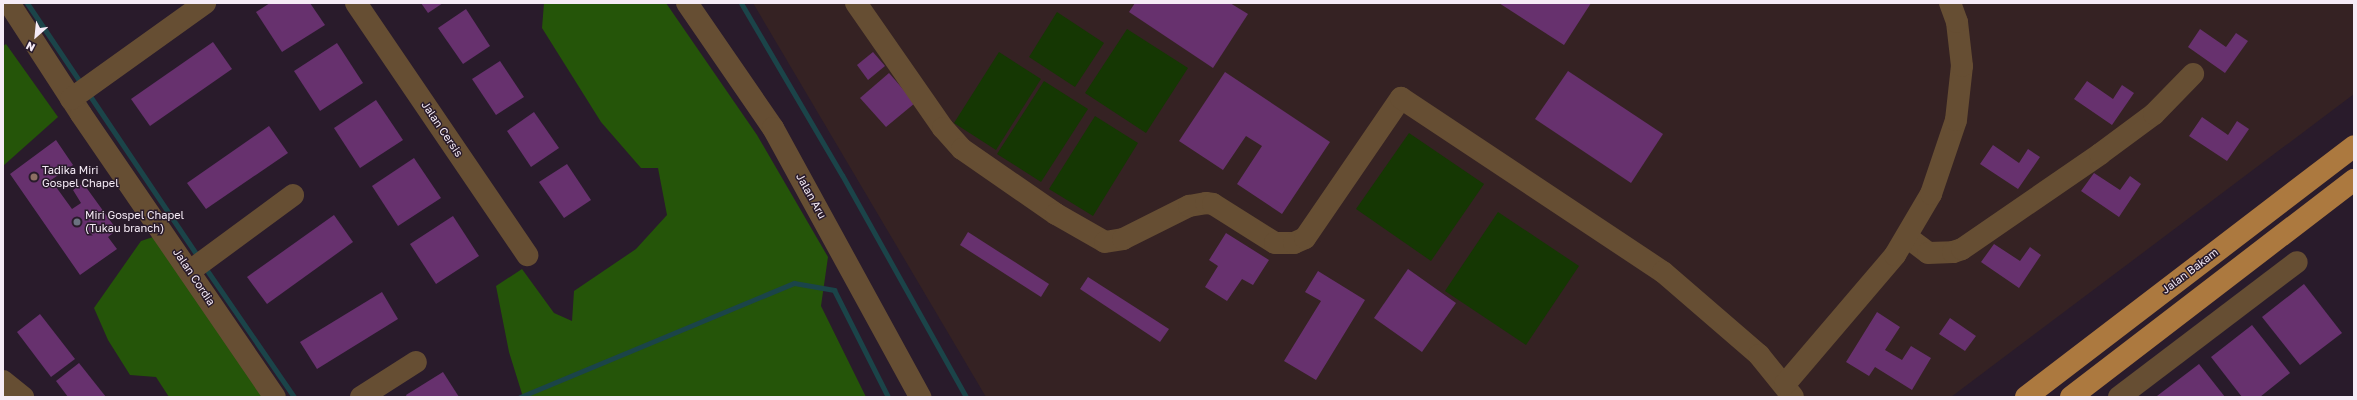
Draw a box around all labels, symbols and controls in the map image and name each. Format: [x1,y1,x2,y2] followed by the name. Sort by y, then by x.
[16,16,56,56] north arrow
[24,39,37,55] text: N
[419,99,465,159] street label: Jalan Cersis
[42,164,119,190] place label: Tadika Miri Gospel Chapel
[793,171,829,221] street label: Jalan Aru
[29,172,39,182] marker: Tadika Miri Gospel Chapel
[85,209,184,235] place label: Miri Gospel Chapel (Tukau branch)
[72,217,82,227] marker: Miri Gospel Chapel (Tukau branch)
[170,246,218,308] street label: Jalan Cordia
[2159,246,2221,296] street label: Jalan Bakam

